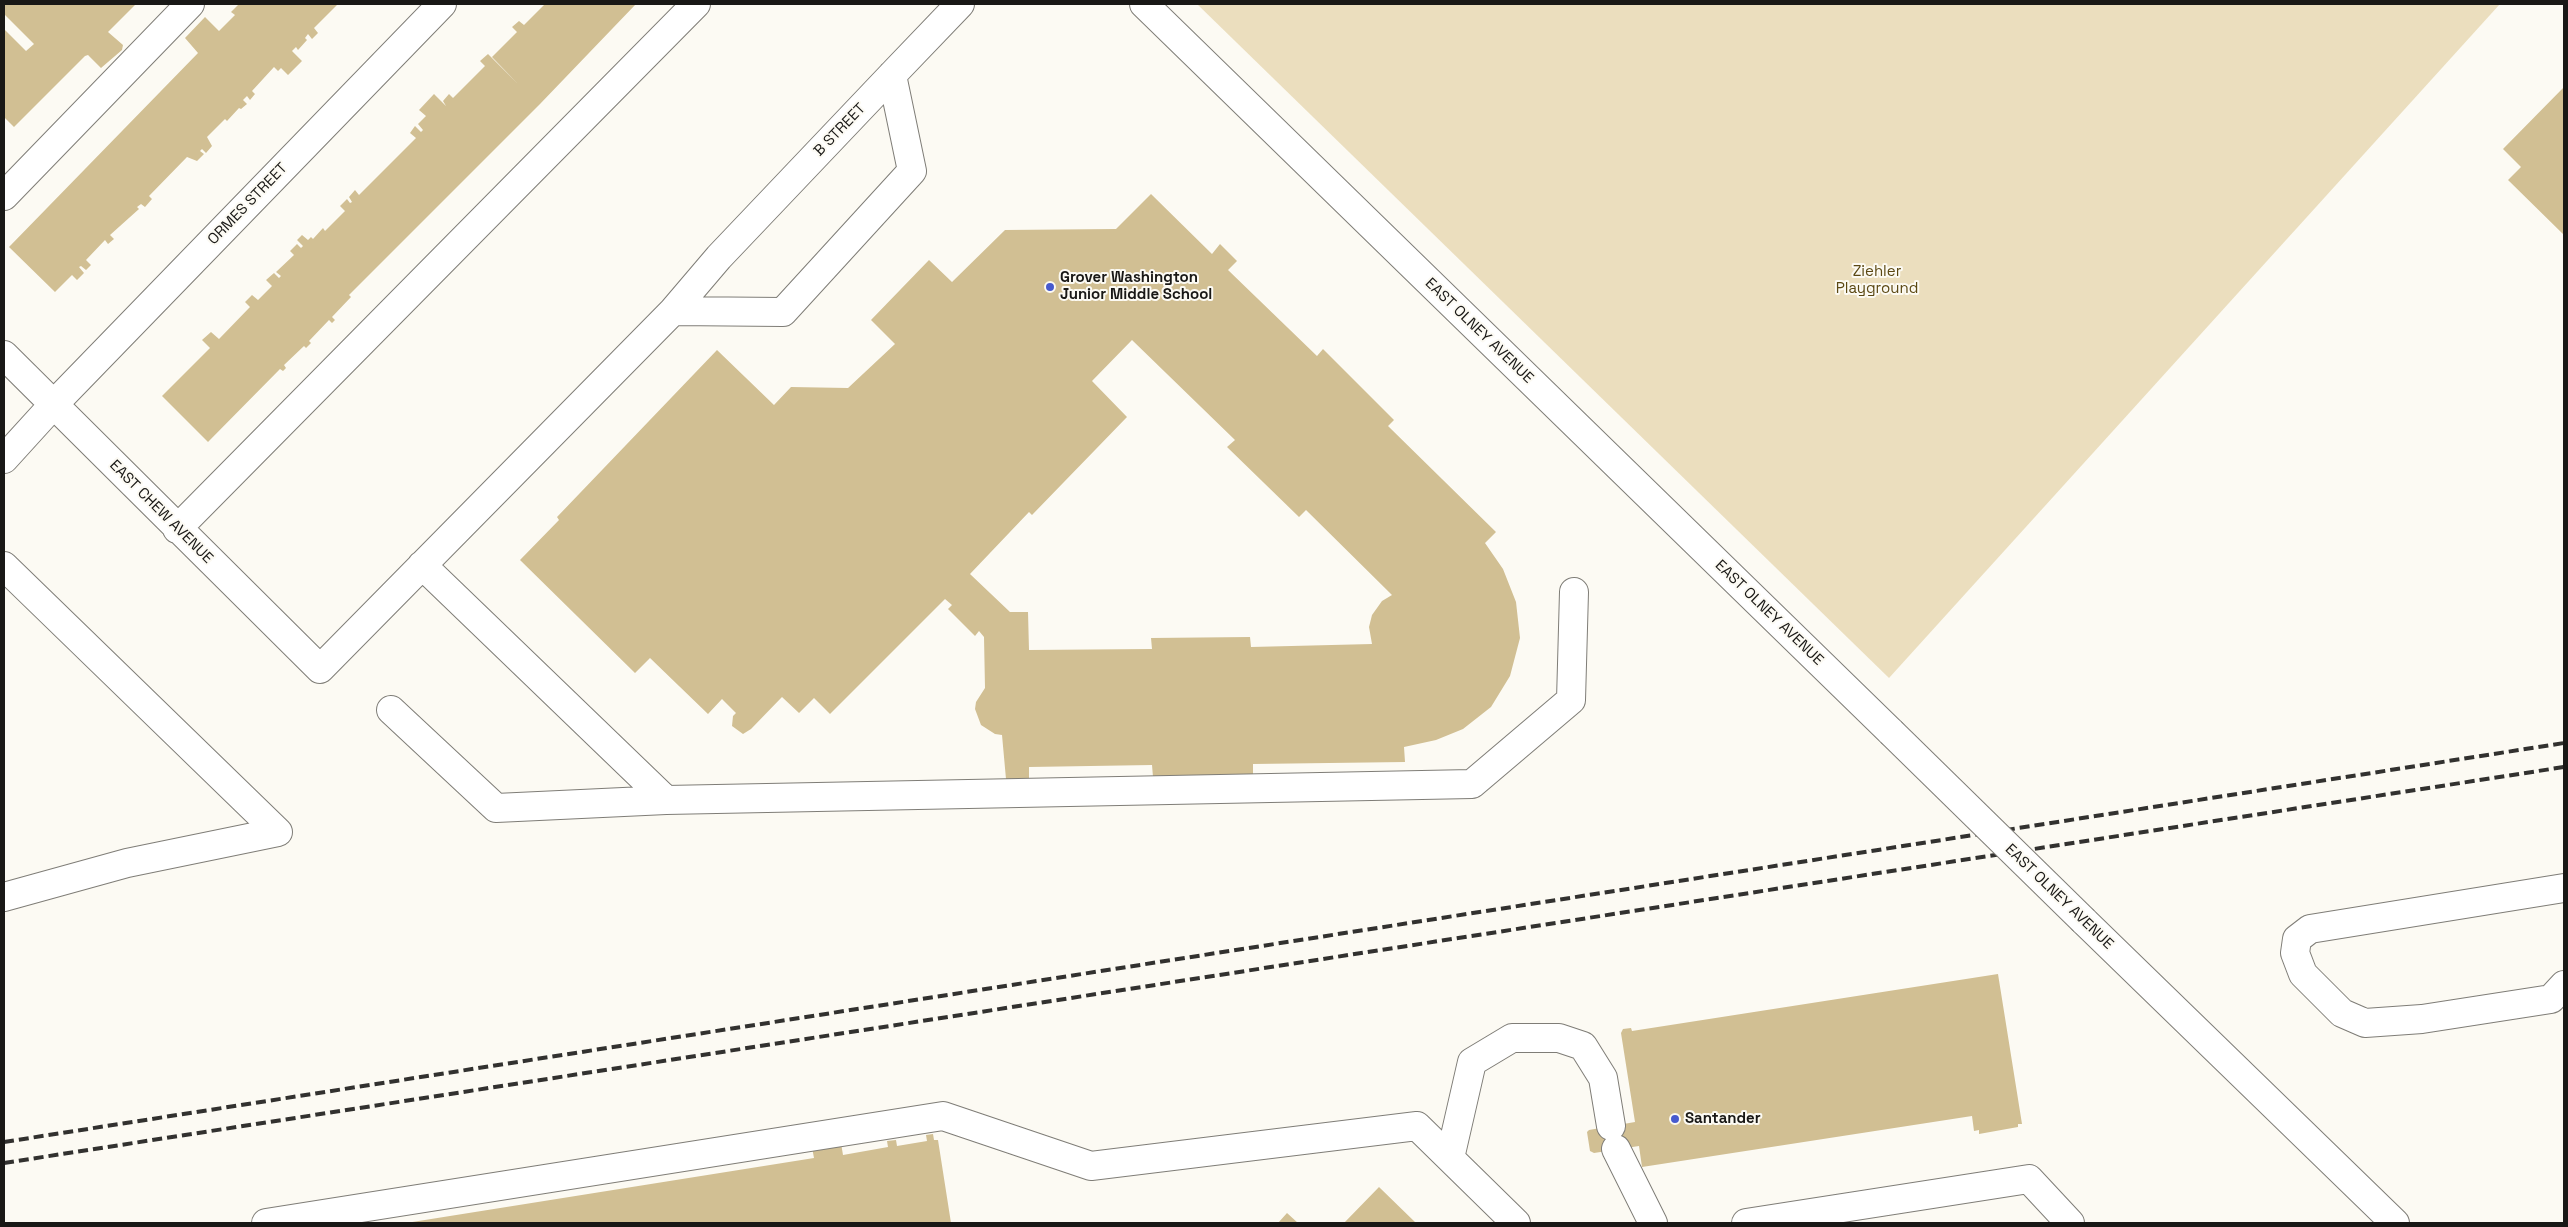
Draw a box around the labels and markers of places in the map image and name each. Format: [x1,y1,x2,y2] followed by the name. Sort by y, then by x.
[1060,269,1212,304] place label: Grover Washington Junior Middle School
[1044,281,1056,293] marker: Grover Washington Junior Middle School
[1685,1110,1761,1128] place label: Santander
[1669,1113,1681,1125] marker: Santander

